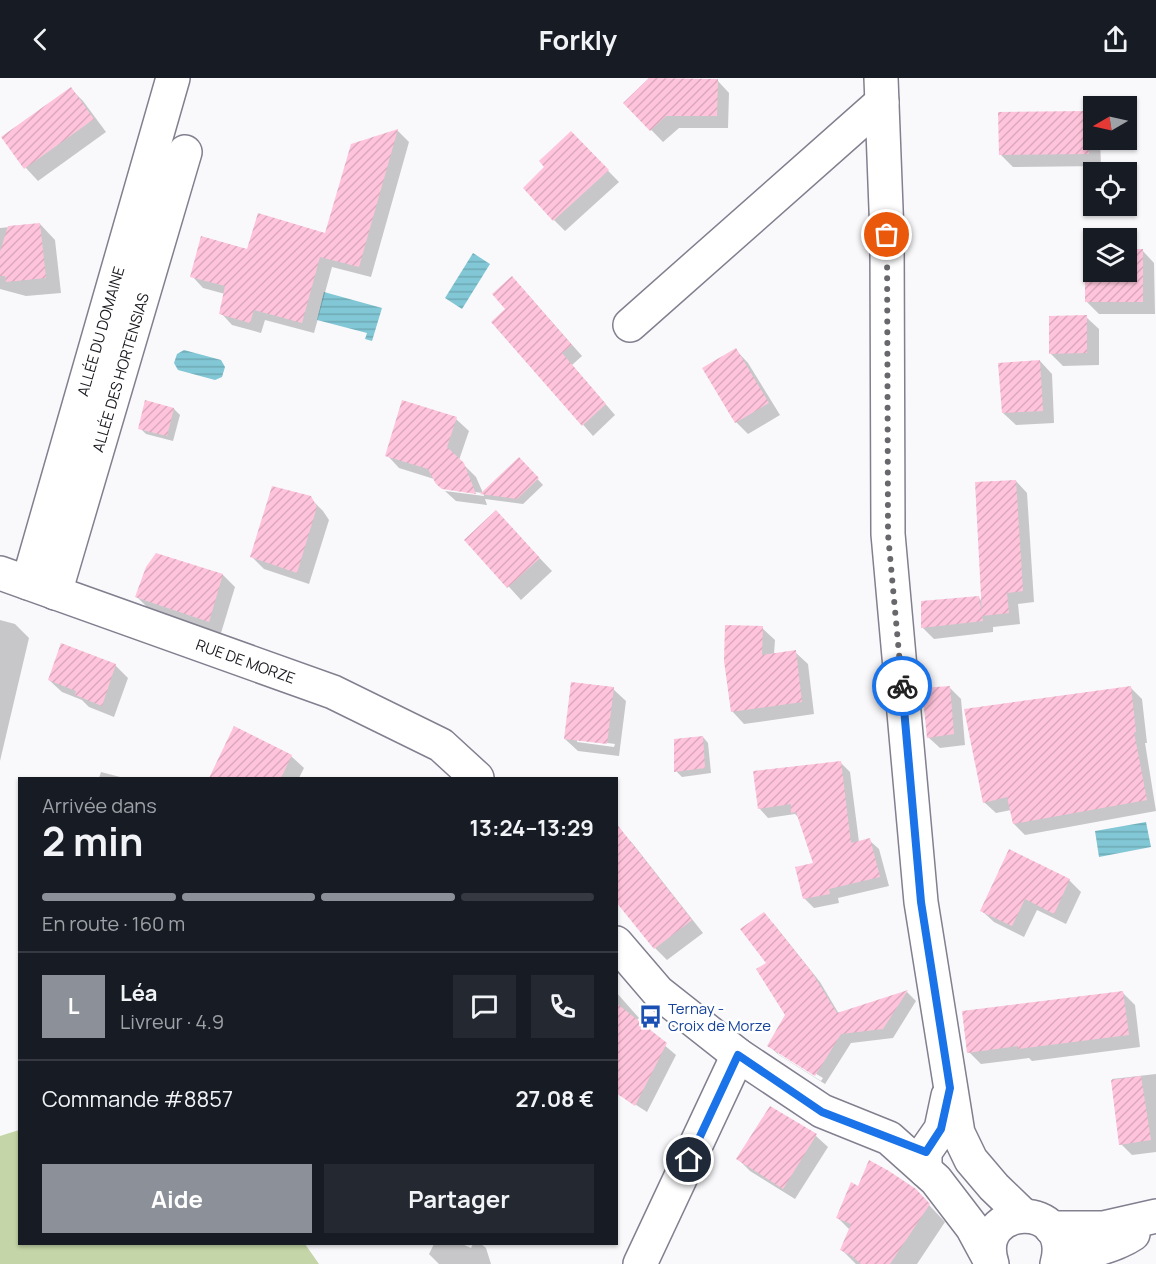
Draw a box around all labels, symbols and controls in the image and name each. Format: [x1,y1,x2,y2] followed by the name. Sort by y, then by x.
[539,21,617,58] text: Forkly
[24,23,57,56] icon: back
[1099,23,1132,56] icon: share
[1083,96,1137,150] north arrow
[1083,96,1137,282] map controls
[1083,162,1137,216] button: locate
[861,209,912,260] pin
[870,218,903,251] icon: bag
[1083,228,1137,282] button: layers
[72,264,129,398] street label: ALLÉE DU DOMAINE
[87,290,153,455] street label: ALLÉE DES HORTENSIAS
[193,633,298,688] street label: RUE DE MORZE
[872,656,932,716] courier
[886,670,919,703] icon: bike
[42,792,157,819] text: Arrivée dans
[469,813,594,843] text: 13:24–13:29
[42,814,143,868] text: 2 min
[42,910,185,937] text: En route · 160 m
[453,975,516,1038] button: chat
[531,975,594,1038] button: phone
[120,978,157,1008] text: Léa
[68,991,79,1021] text: L
[668,998,771,1036] place label: Ternay - Croix de Morze
[637,1004,663,1030] bus stop icon: Ternay - Croix de Morze
[120,1008,224,1035] text: Livreur · 4.9
[42,1084,233,1114] text: Commande #8857
[515,1084,594,1114] text: 27.08 €
[663,1134,714,1185] pin
[672,1143,705,1176] icon: home
[42,1164,312,1233] button: Aide
[324,1164,594,1233] button: Partager

